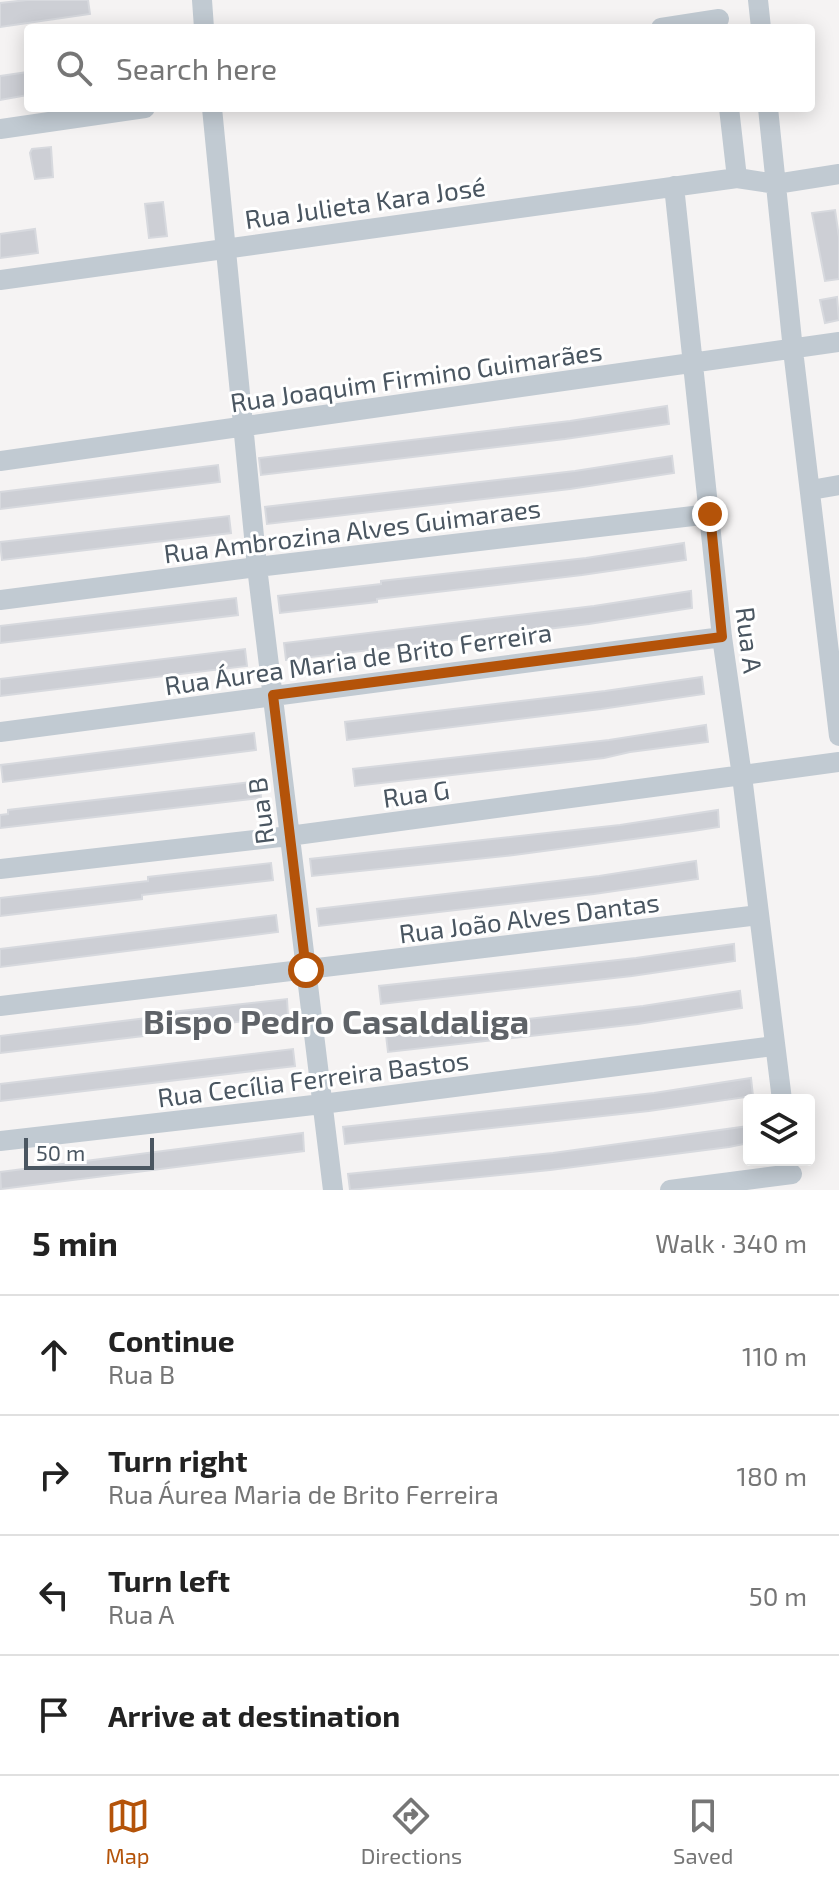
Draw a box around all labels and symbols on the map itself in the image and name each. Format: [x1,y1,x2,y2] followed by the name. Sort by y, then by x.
[243,170,487,234] street label: Rua Julieta Kara José
[228,335,604,417] street label: Rua Joaquim Firmino Guimarães
[162,491,542,569] street label: Rua Ambrozina Alves Guimaraes
[692,496,728,532] route end
[731,605,769,675] street label: Rua A
[162,615,554,701] street label: Rua Áurea Maria de Brito Ferreira
[381,773,451,813] street label: Rua G
[241,776,279,846] street label: Rua B
[397,886,661,948] street label: Rua João Alves Dantas
[288,952,324,988] route start
[143,1000,529,1041] district label: Bispo Pedro Casaldaliga
[155,1044,471,1112] street label: Rua Cecília Ferreira Bastos
[24,1134,154,1170] scale bar

